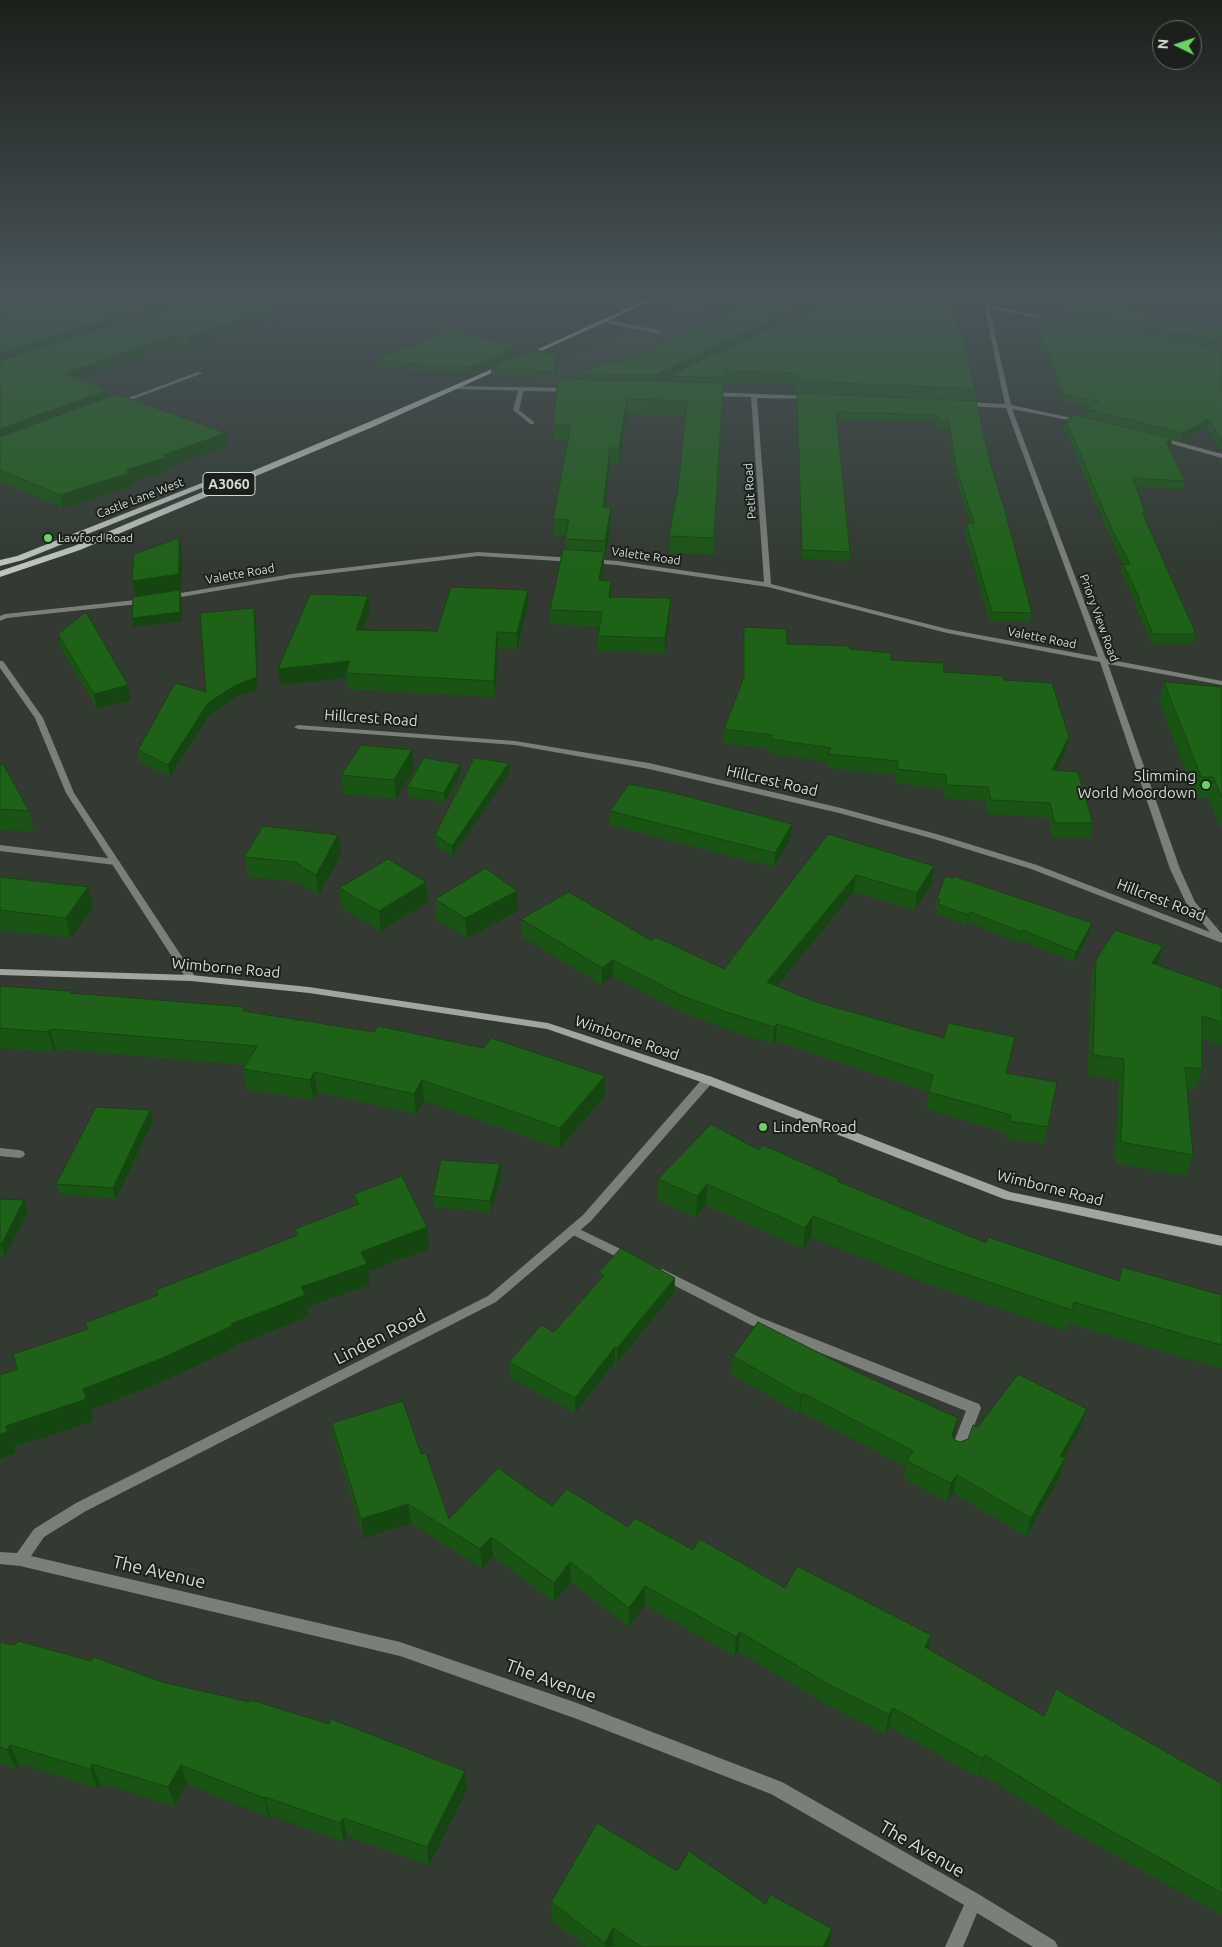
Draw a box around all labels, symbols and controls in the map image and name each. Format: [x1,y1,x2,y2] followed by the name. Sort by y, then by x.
[1152,20,1202,70] north arrow
[1155,38,1171,50] text: N
[741,462,759,520] street label: Petit Road
[203,472,255,496] road number: A3060
[94,475,186,521] street label: Castle Lane West
[58,531,133,545] place label: Lawford Road
[42,532,54,544] marker: Lawford Road
[610,544,682,568] street label: Valette Road
[204,561,276,587] street label: Valette Road
[1076,572,1122,664] street label: Priory View Road
[1006,624,1078,652] street label: Valette Road
[324,706,418,730] street label: Hillcrest Road
[725,762,819,800] street label: Hillcrest Road
[1078,767,1196,802] place label: Slimming World Moordown
[1200,779,1212,791] marker: Slimming World Moordown
[1114,875,1208,925] street label: Hillcrest Road
[171,954,281,982] street label: Wimborne Road
[573,1012,681,1064] street label: Wimborne Road
[773,1118,856,1136] place label: Linden Road
[757,1121,769,1133] marker: Linden Road
[995,1166,1105,1210] street label: Wimborne Road
[330,1305,430,1369] street label: Linden Road
[110,1551,208,1593] street label: The Avenue
[503,1655,599,1707] street label: The Avenue
[875,1816,969,1882] street label: The Avenue

